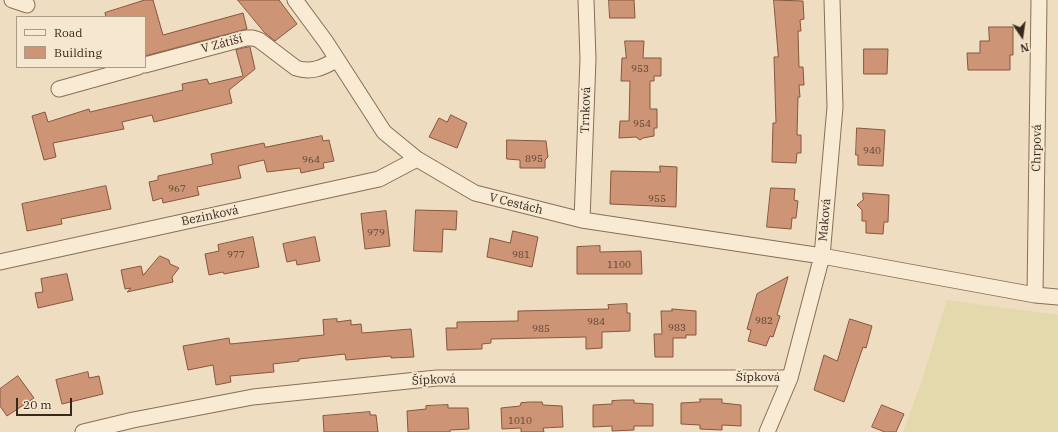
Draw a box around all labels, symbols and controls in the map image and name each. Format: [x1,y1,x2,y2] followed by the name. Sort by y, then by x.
[16,16,146,68] legend
[1002,16,1042,56] north arrow
[54,25,83,40] text: Road
[200,32,244,56] street label: V Zátiší
[1019,40,1031,55] text: N
[54,45,102,60] text: Building
[631,63,649,75] house number: 953
[578,86,594,134] street label: Trnková
[633,118,651,130] house number: 954
[1029,124,1045,172] street label: Chrpová
[863,145,881,157] house number: 940
[525,153,543,165] house number: 895
[302,154,320,166] house number: 964
[168,183,186,195] house number: 967
[488,190,544,218] street label: V Cestách
[648,193,666,205] house number: 955
[816,198,834,242] street label: Maková
[180,203,240,229] street label: Bezinková
[367,227,385,239] house number: 979
[227,249,245,261] house number: 977
[512,249,530,261] house number: 981
[607,259,631,271] house number: 1100
[755,315,773,327] house number: 982
[587,316,605,328] house number: 984
[668,322,686,334] house number: 983
[532,323,550,335] house number: 985
[736,371,780,385] street label: Šípková
[411,372,457,388] street label: Šípková
[18,390,74,416] scale bar
[23,397,52,412] text: 20 m
[508,415,532,427] house number: 1010

